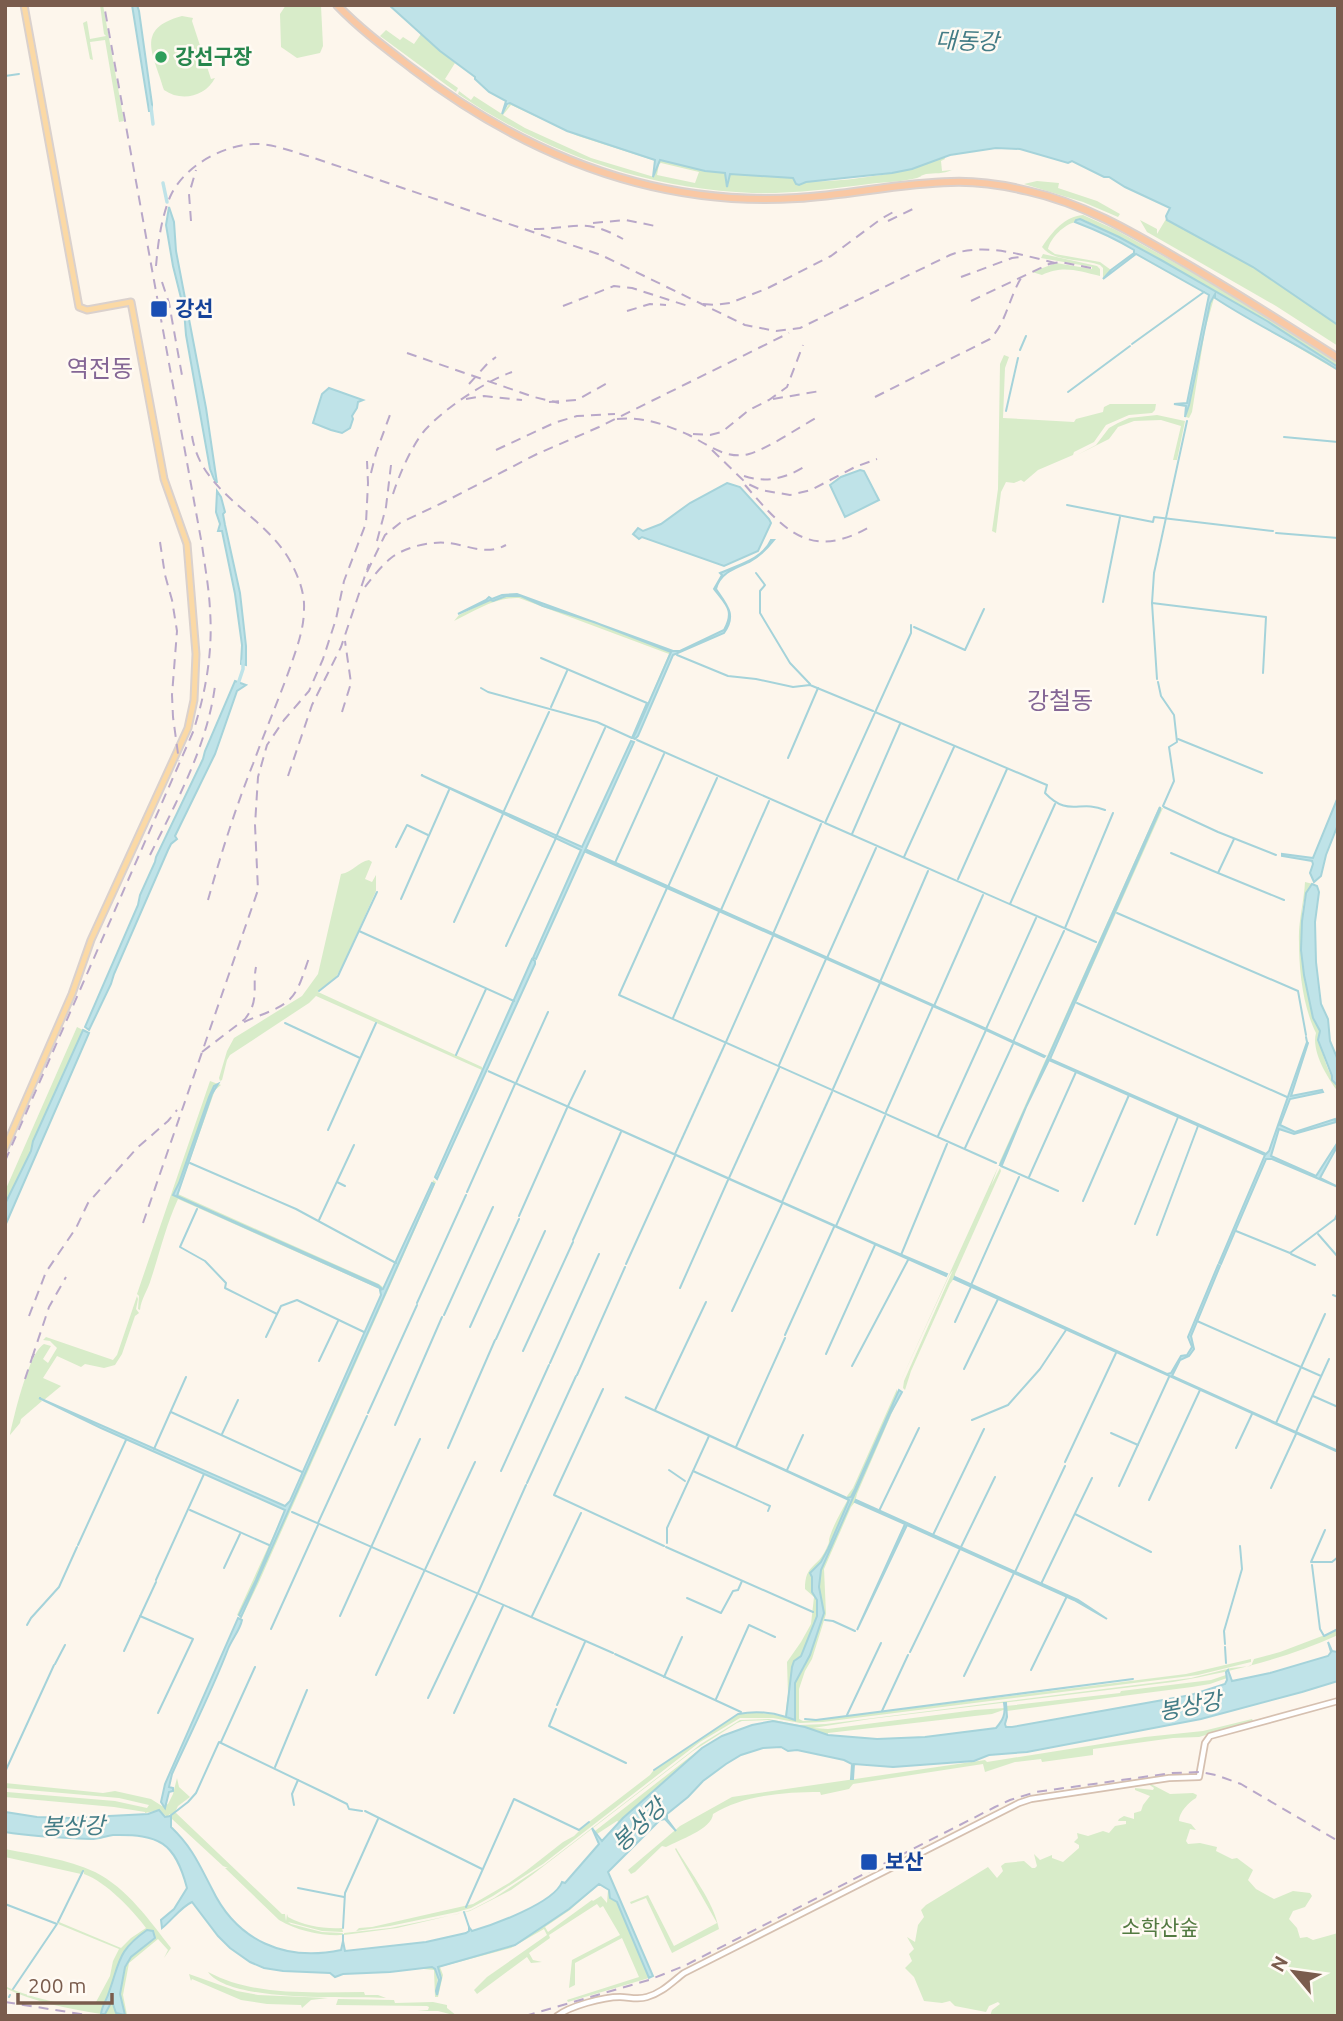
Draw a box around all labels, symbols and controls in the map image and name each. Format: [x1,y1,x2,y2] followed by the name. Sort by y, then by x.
[935,27,1002,54] water label: 대동강
[175,44,252,68] place label: 강선구장
[153,49,169,65] marker: 강선구장
[175,296,214,320] place label: 강선
[149,299,169,319] marker: 강선
[67,355,133,382] district label: 역전동
[1027,687,1093,714] district label: 강철동
[1156,1687,1226,1724] water label: 봉상강
[607,1792,672,1856] water label: 봉상강
[41,1812,108,1839] water label: 봉상강
[885,1849,924,1873] place label: 보산
[859,1852,879,1872] marker: 보산
[1121,1915,1199,1939] park label: 소학산숲
[1259,1937,1329,2007] north arrow
[1266,1952,1292,1975] text: N
[18,1962,112,2006] scale bar
[28,1973,86,1997] text: 200 m

